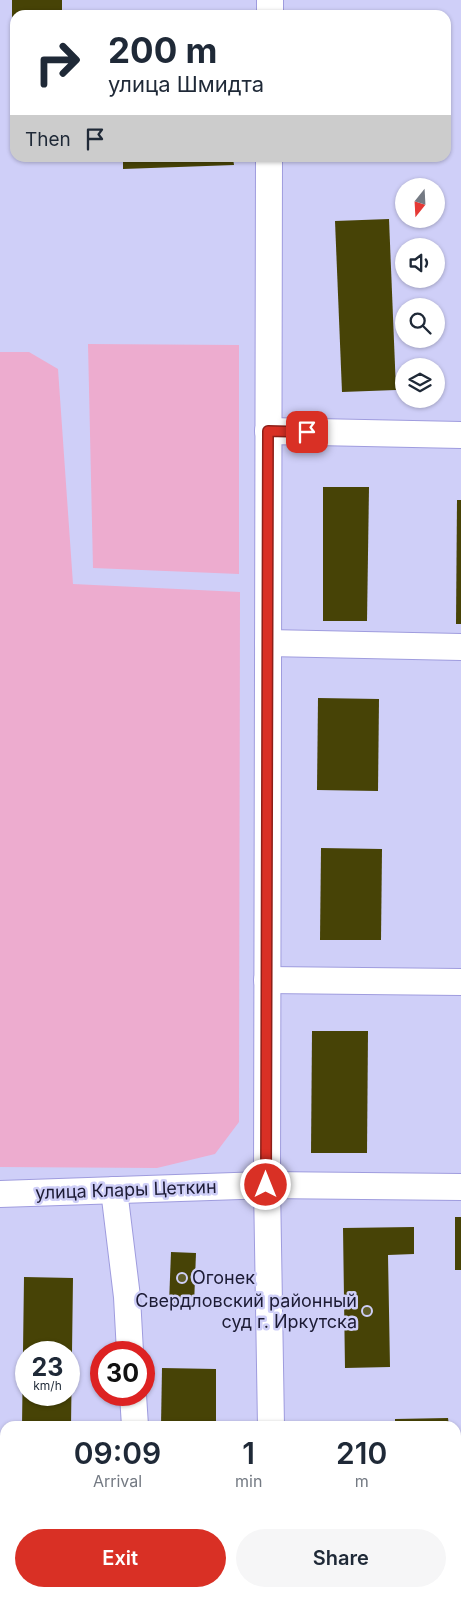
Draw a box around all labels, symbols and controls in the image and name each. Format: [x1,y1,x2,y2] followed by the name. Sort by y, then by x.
[108,29,217,71] text: 200 m
[25,30,90,95] icon: right
[108,71,264,97] text: улица Шмидта
[81,125,109,153] icon: arrive
[25,128,71,151] text: Then
[395,178,445,228] north arrow
[395,178,445,408] map controls
[395,238,445,288] button: sound
[395,298,445,348] button: search
[395,358,445,408] button: layers
[286,411,328,453] pin
[293,418,321,446] icon: arrive
[239,1158,291,1210] position arrow
[35,1176,217,1203] street label: улица Клары Цеткин
[192,1267,255,1288] place label: Огонек
[176,1272,188,1284] marker: Огонек
[135,1290,357,1332] place label: Свердловский районный суд г. Иркутска
[361,1305,373,1317] marker: Свердловский районный суд г. Иркутска
[90,1341,155,1406] speed limit sign: 30
[32,1352,63,1382] text: 23
[33,1378,62,1393] text: km/h
[74,1435,161,1471] text: 09:09
[242,1435,255,1471] text: 1
[336,1435,387,1471] text: 210
[93,1471,142,1491] text: Arrival
[235,1471,262,1491] text: min
[355,1471,369,1491] text: m
[15,1529,226,1587] button: Exit
[236,1529,446,1587] button: Share

